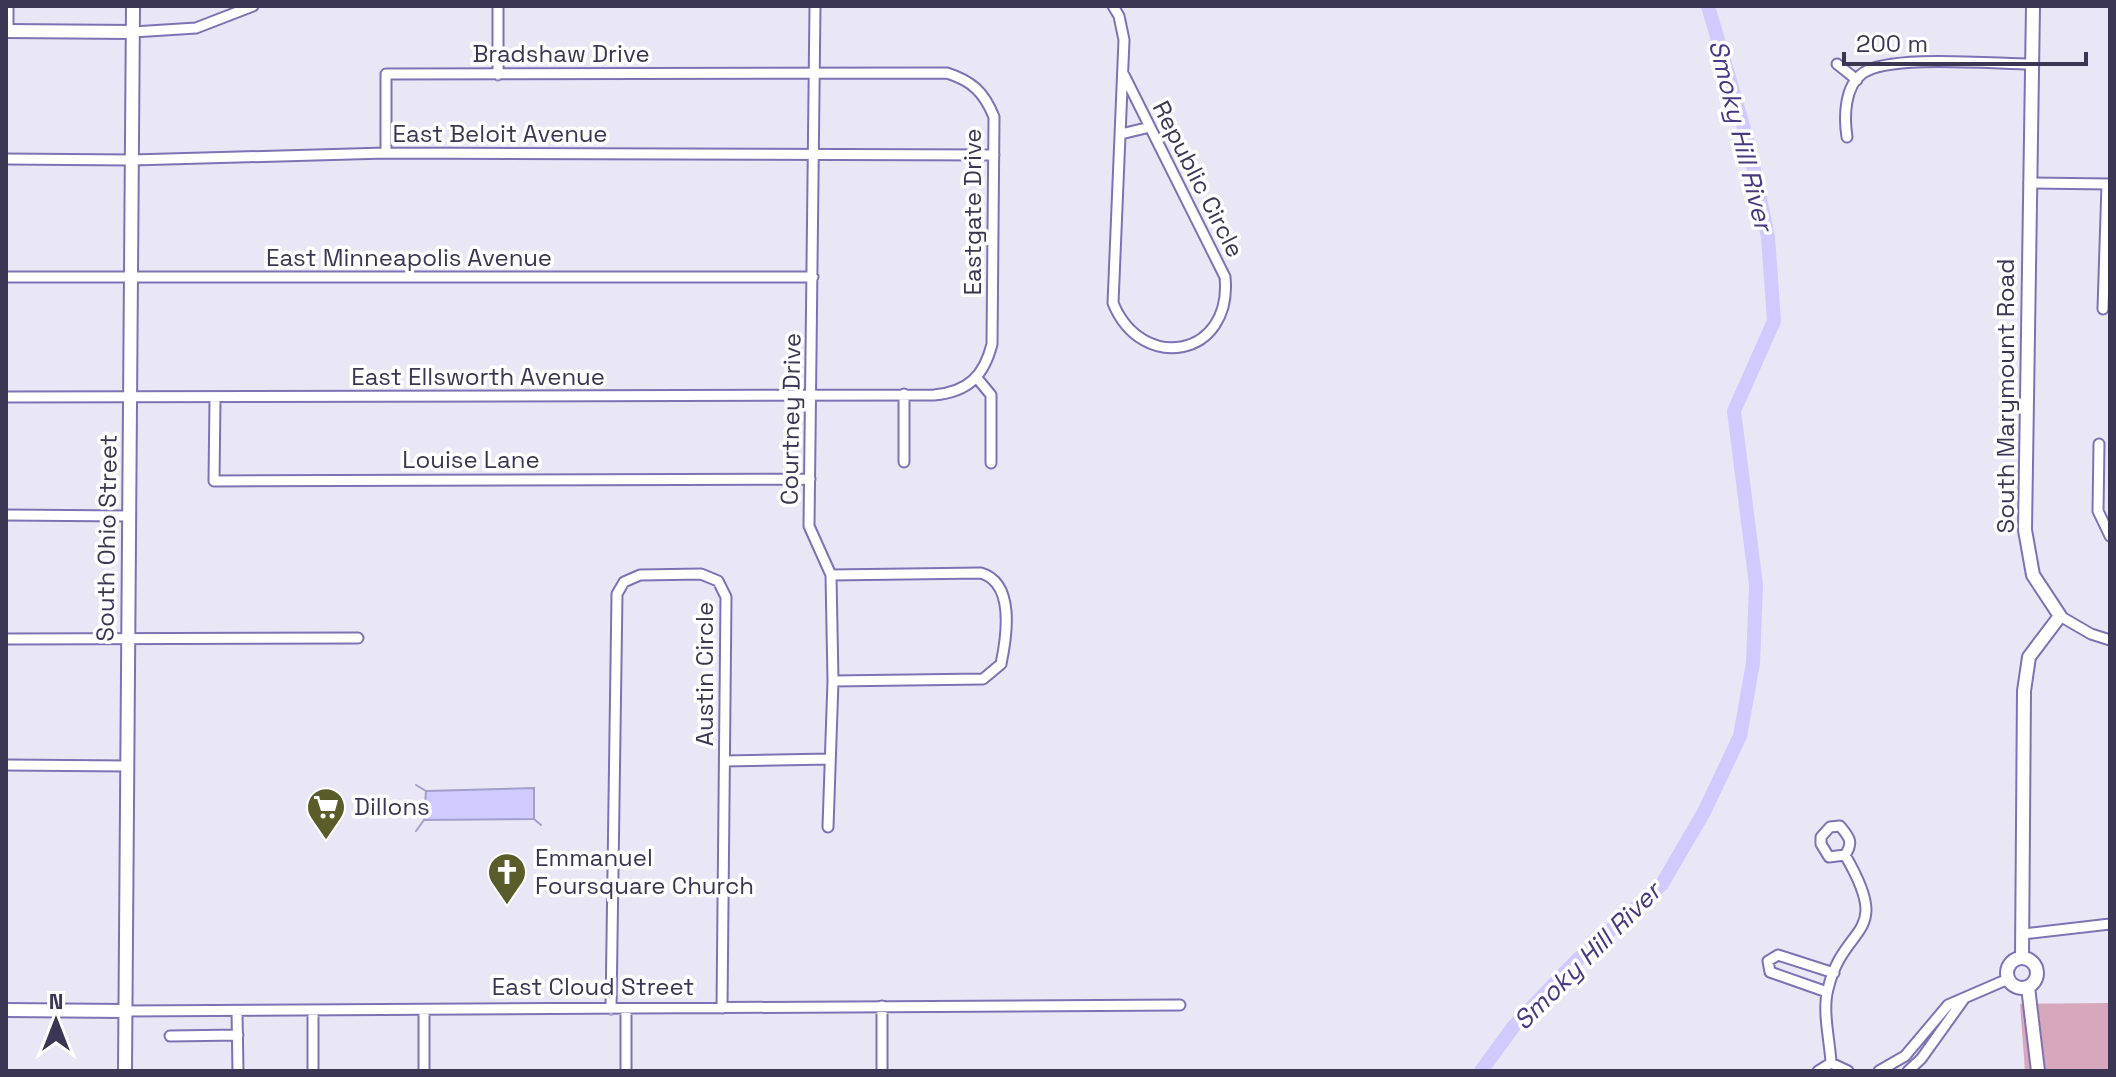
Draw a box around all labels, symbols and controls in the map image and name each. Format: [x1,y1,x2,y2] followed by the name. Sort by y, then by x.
[1844,16,2086,66] scale bar
[1856,28,1928,59] text: 200 m
[1701,36,1782,237] water label: Smoky Hill River
[472,38,650,69] street label: Bradshaw Drive
[1146,95,1251,262] street label: Republic Circle
[392,118,608,149] street label: East Beloit Avenue
[957,128,988,296] street label: Eastgate Drive
[266,242,552,273] street label: East Minneapolis Avenue
[1990,258,2021,534] street label: South Marymount Road
[773,333,808,505] street label: Courtney Drive
[351,361,605,392] street label: East Ellsworth Avenue
[89,434,124,642] street label: South Ohio Street
[402,444,540,475] street label: Louise Lane
[689,602,720,746] street label: Austin Circle
[305,786,347,841] supermarket icon: Dillons
[354,791,430,822] place label: Dillons
[535,842,754,901] place label: Emmanuel Foursquare Church
[486,851,528,906] church icon: Emmanuel Foursquare Church
[1506,873,1670,1037] water label: Smoky Hill River
[492,971,694,1002] street label: East Cloud Street
[16,981,96,1061] north arrow
[49,987,63,1015] text: N

